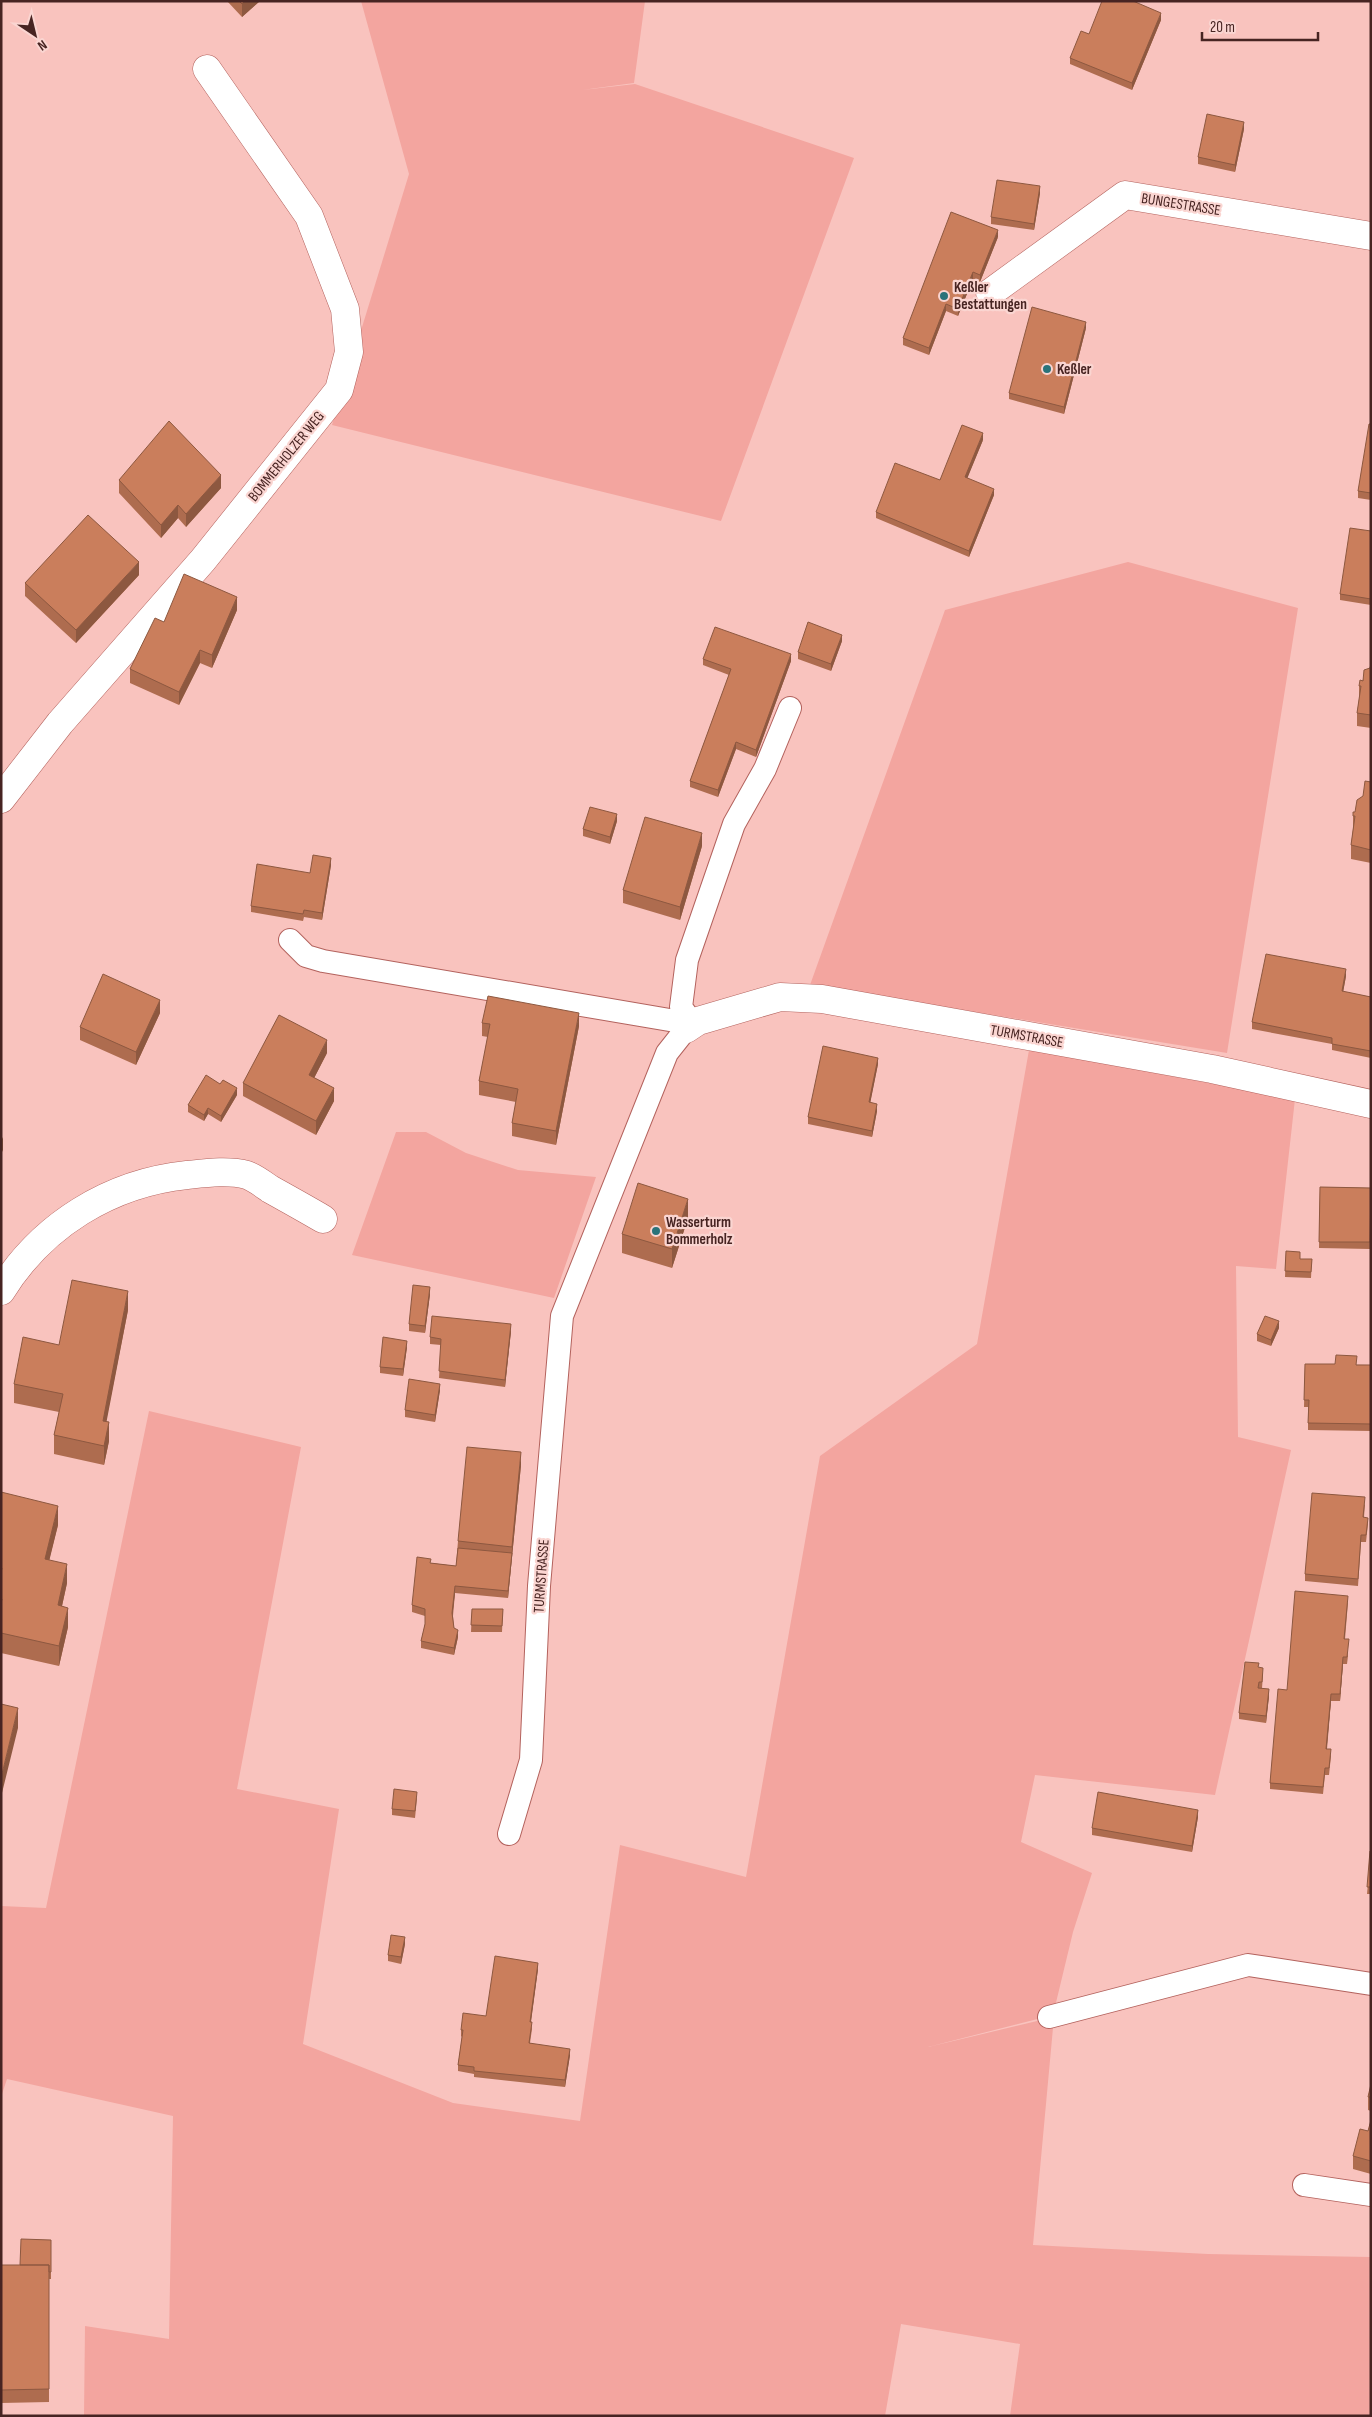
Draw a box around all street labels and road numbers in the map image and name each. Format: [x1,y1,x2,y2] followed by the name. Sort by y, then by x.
[1140,189,1222,220] street label: BUNGESTRASSE
[244,407,329,505] street label: BOMMERHOLZER WEG
[989,1021,1065,1052] street label: TURMSTRASSE
[529,1539,554,1613] street label: TURMSTRASSE

